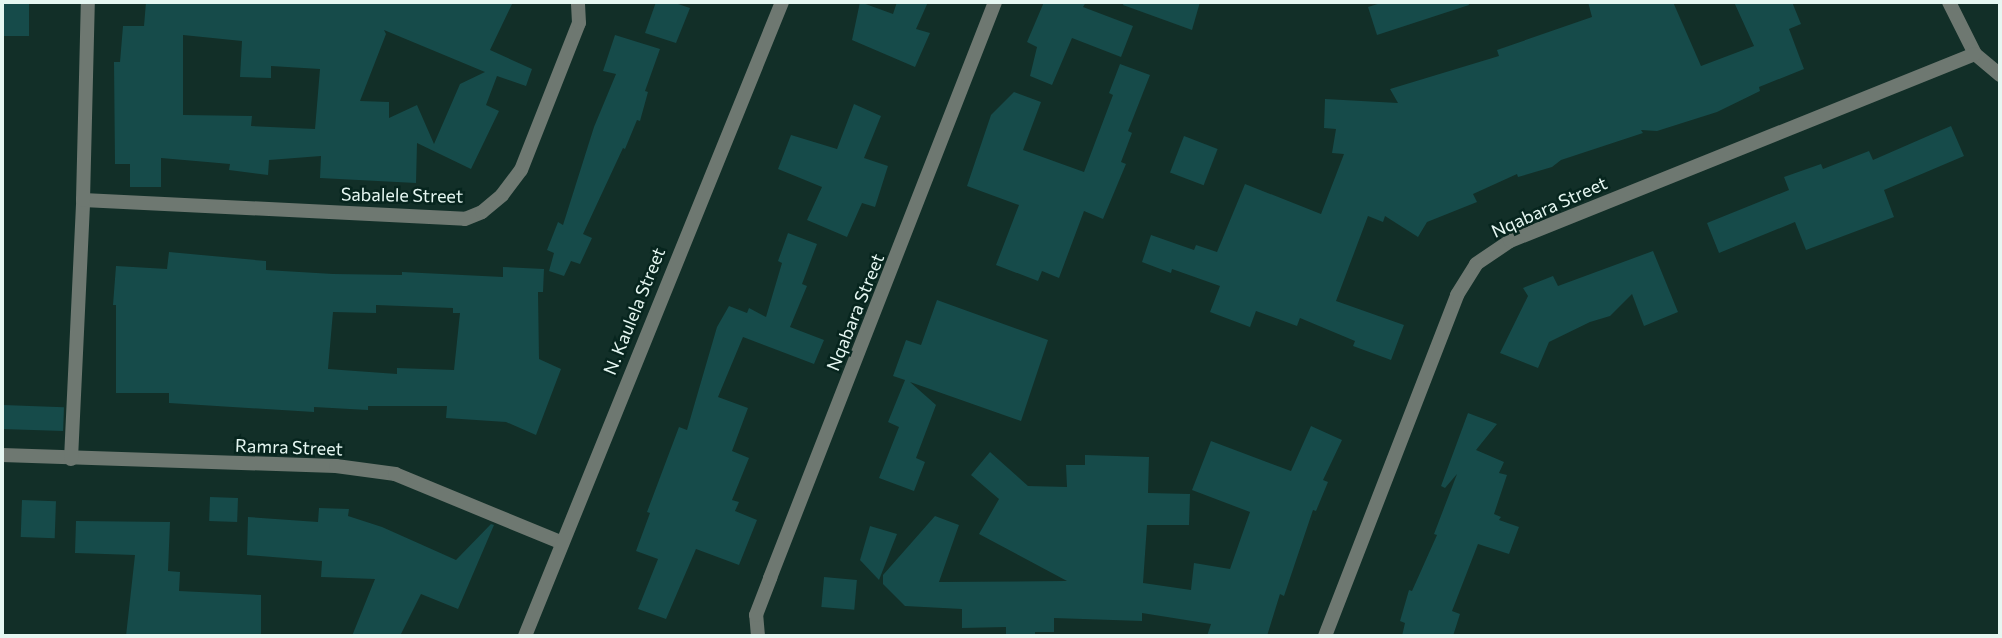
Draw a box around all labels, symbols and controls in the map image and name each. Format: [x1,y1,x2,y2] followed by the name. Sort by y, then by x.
[1488,172,1610,242] street label: Nqabara Street
[341,183,463,207] street label: Sabalele Street
[599,244,669,378] street label: N. Kaulela Street
[822,250,888,374] street label: Nqabara Street
[235,434,343,460] street label: Ramra Street

